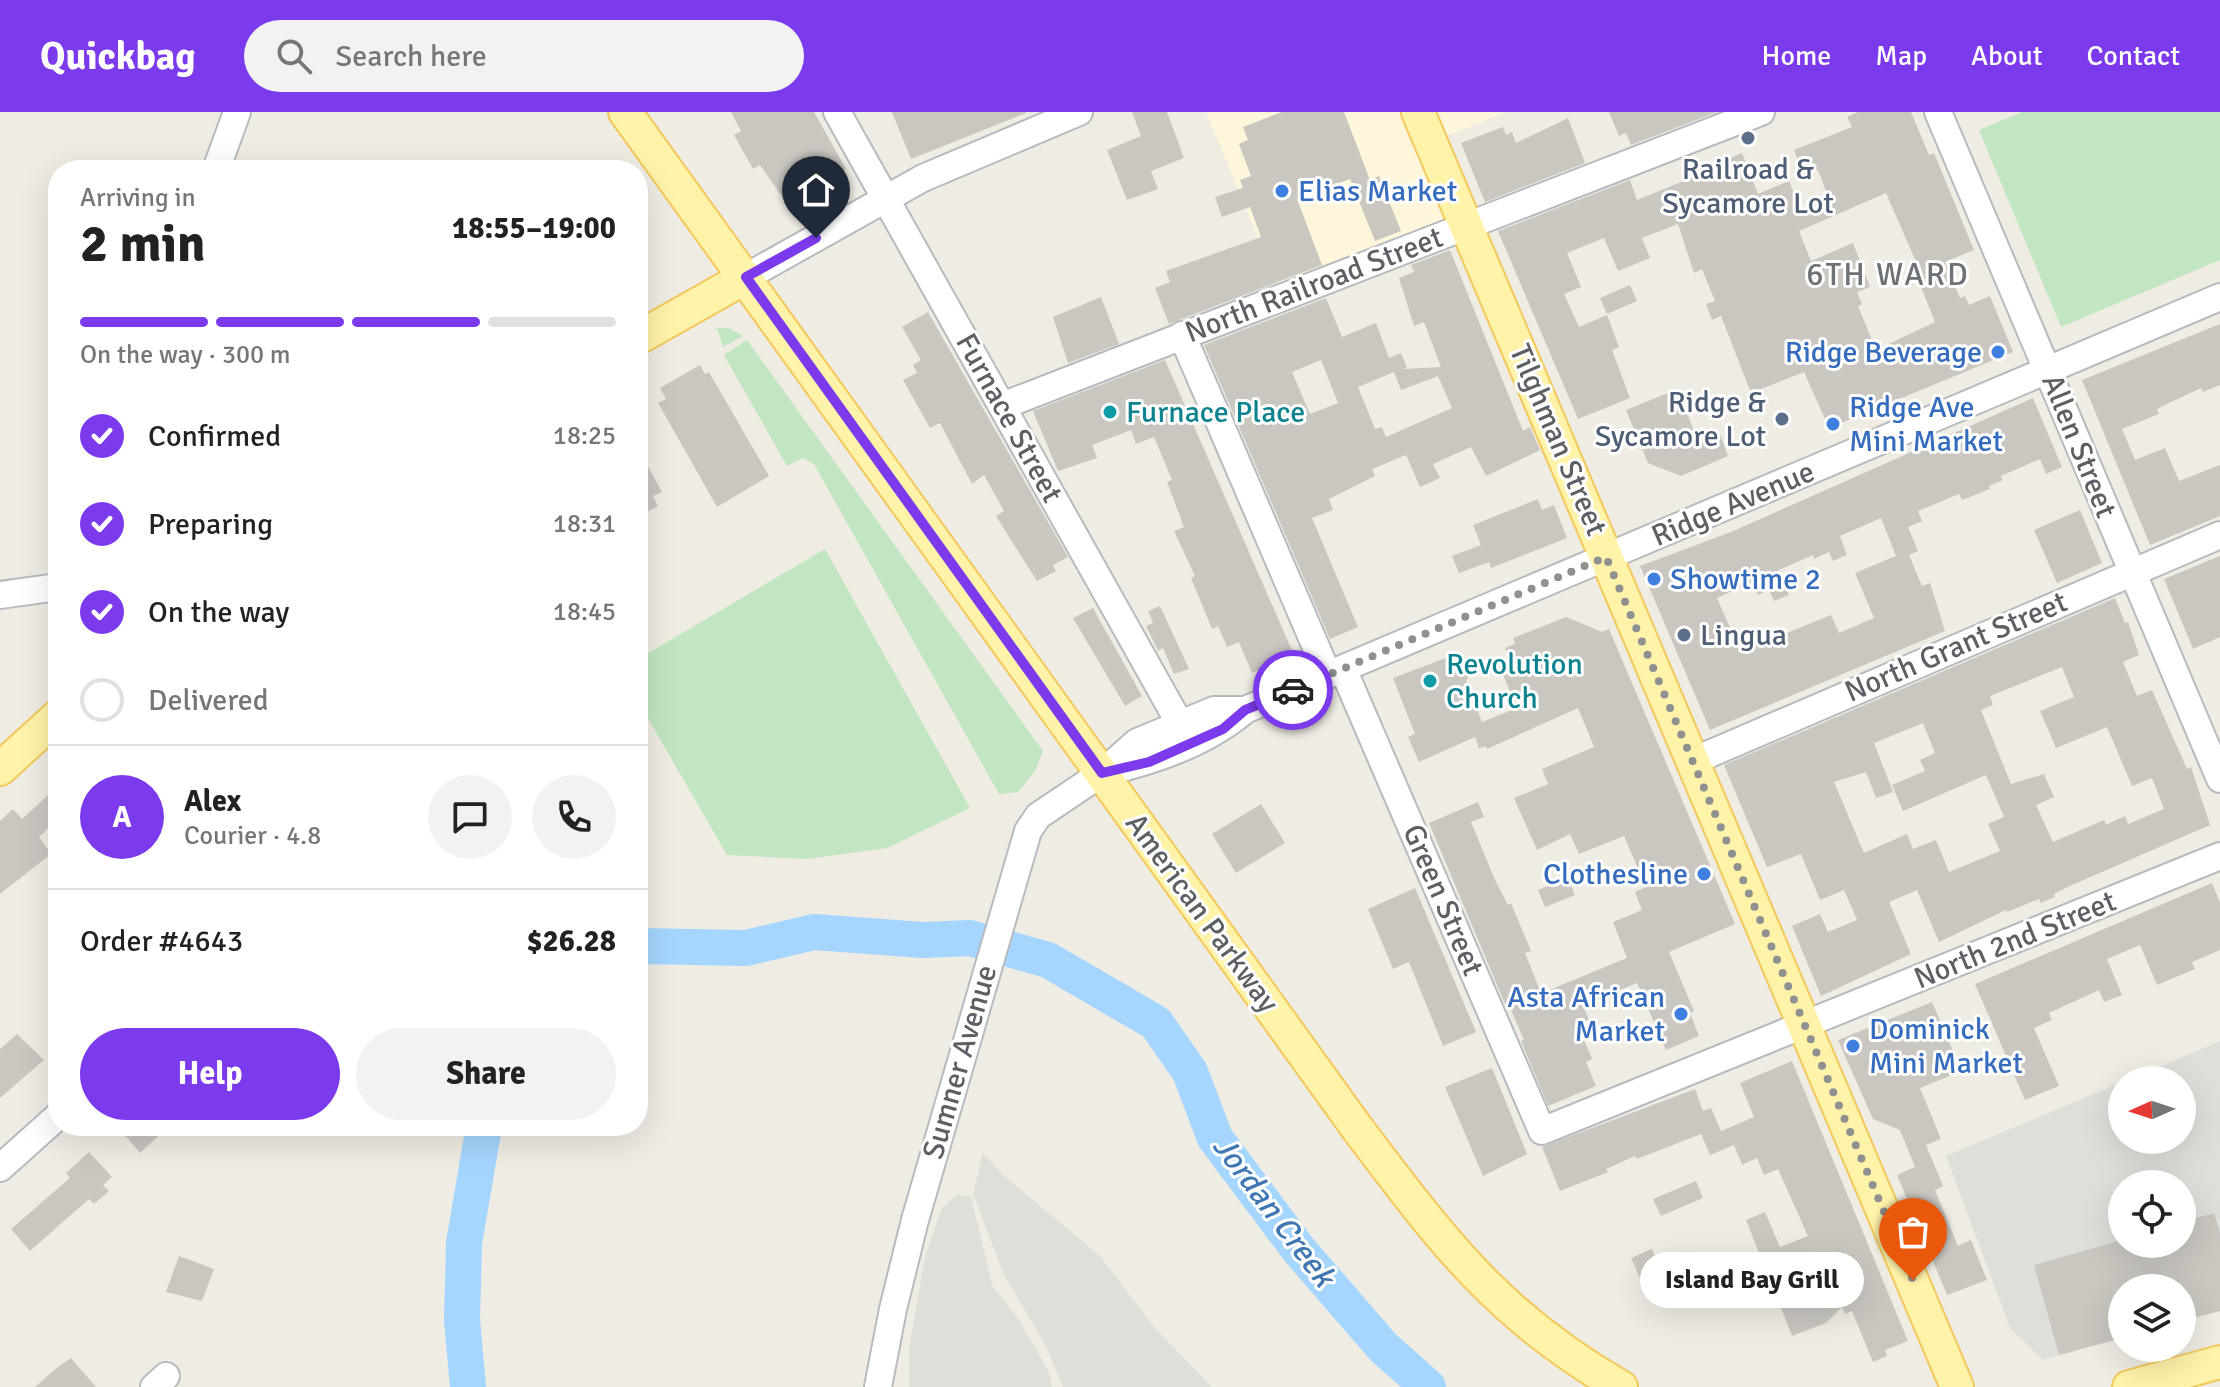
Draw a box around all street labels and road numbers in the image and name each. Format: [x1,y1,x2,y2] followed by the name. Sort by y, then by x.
[1180,219,1448,351] street label: North Railroad Street
[947,327,1071,509] street label: Furnace Street
[1501,339,1615,541] street label: Tilghman Street
[2034,369,2124,523] street label: Allen Street
[1646,453,1820,555] street label: Ridge Avenue
[1839,583,2073,711] street label: North Grant Street
[1117,806,1287,1020] street label: American Parkway
[1395,819,1491,981] street label: Green Street
[1909,883,2121,997] street label: North 2nd Street
[915,961,1005,1163] street label: Sumner Avenue

